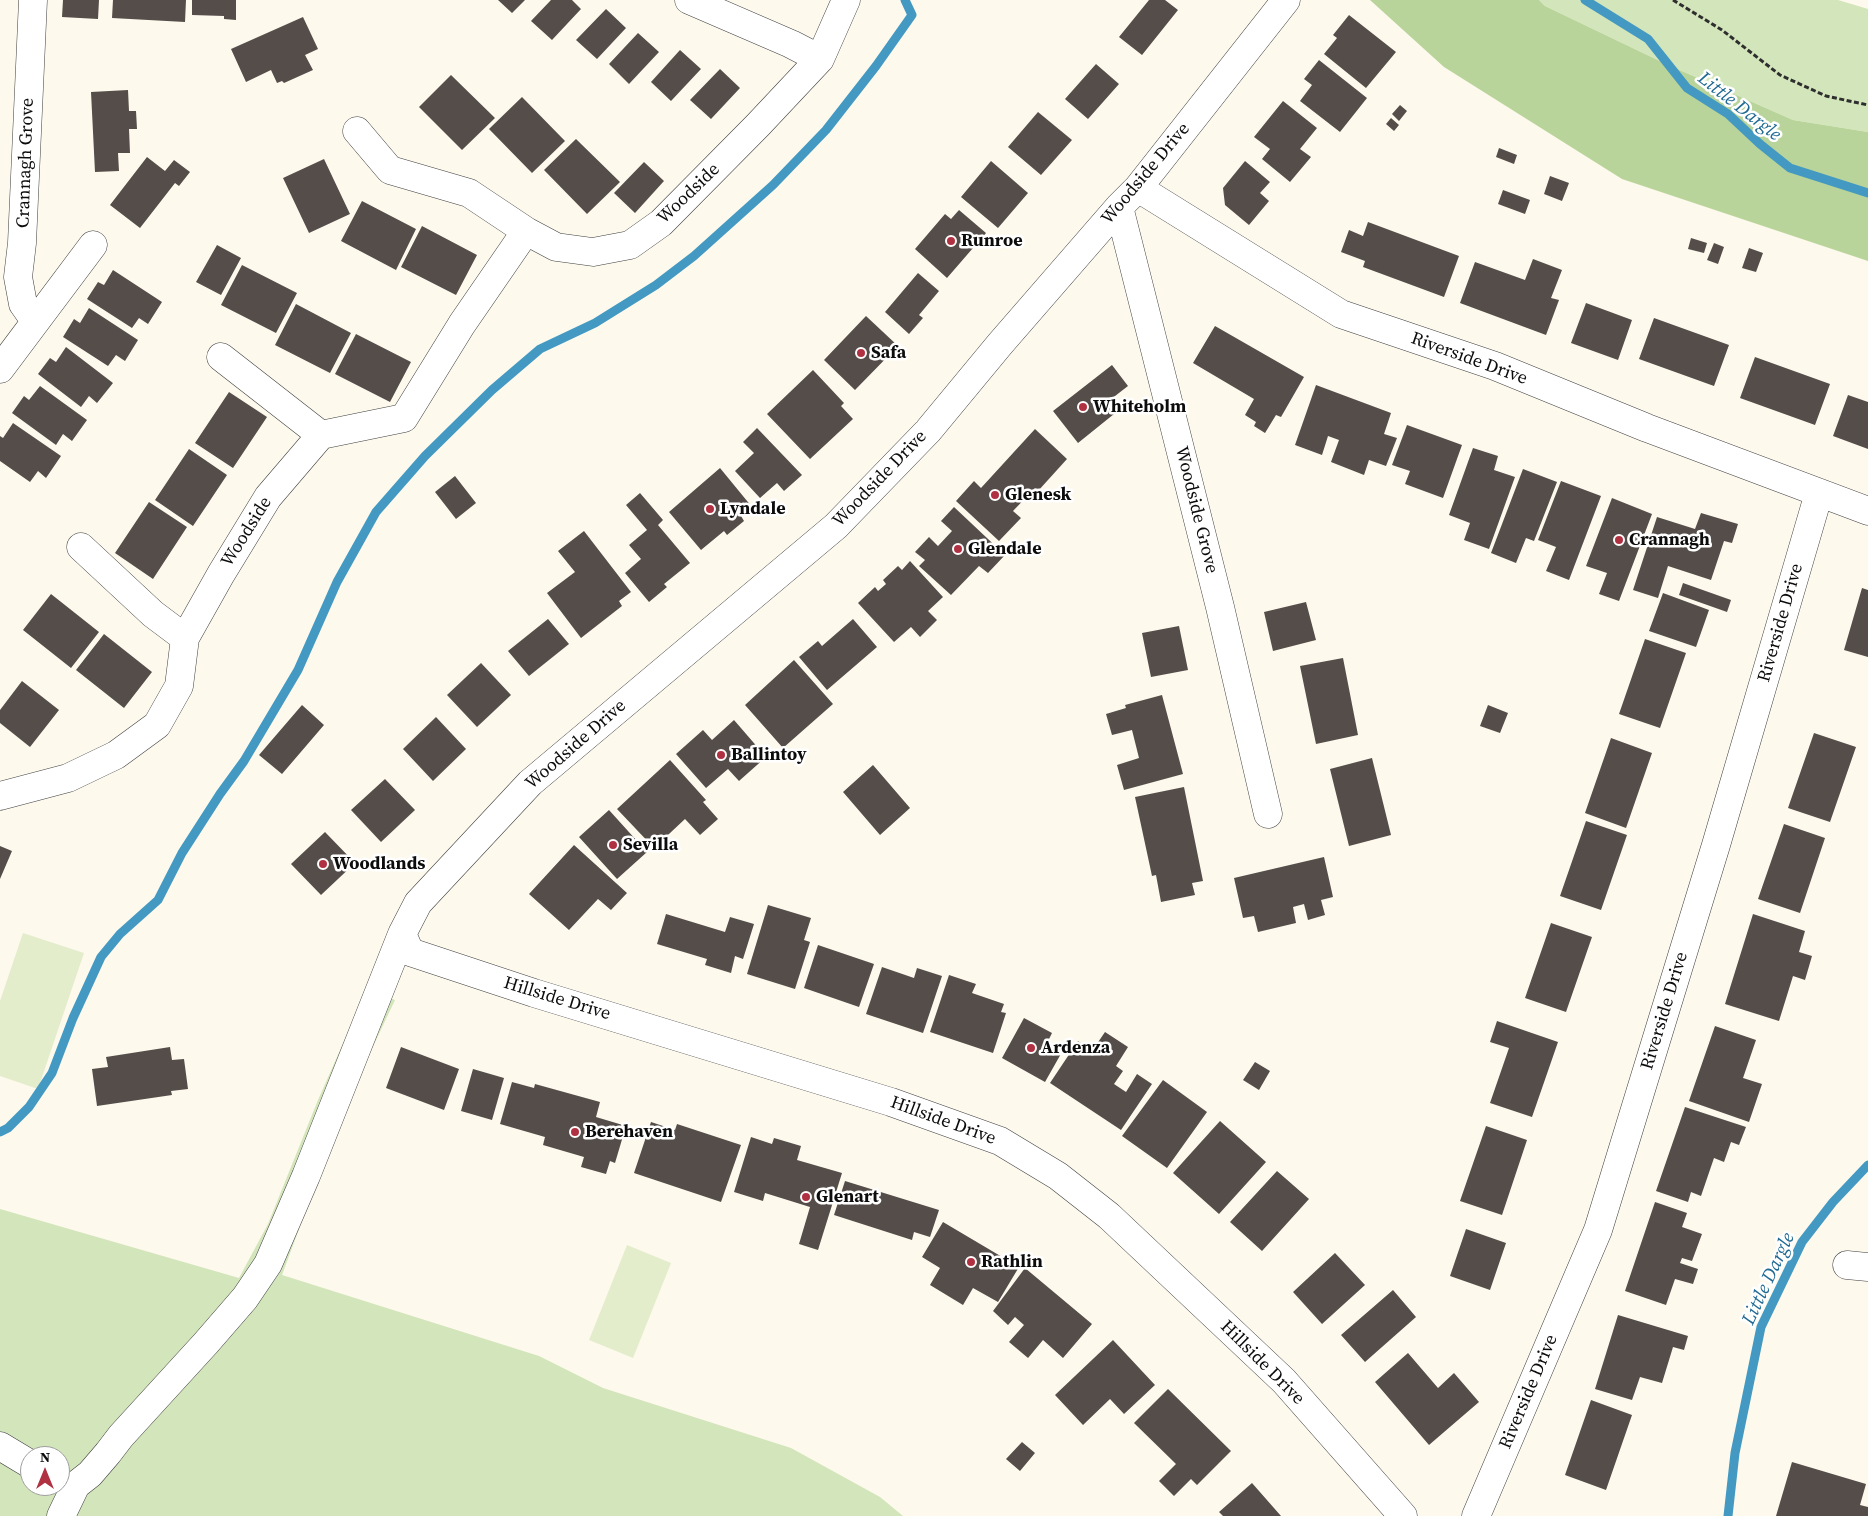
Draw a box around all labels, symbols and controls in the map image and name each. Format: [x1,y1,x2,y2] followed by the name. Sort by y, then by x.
[1693,68,1785,146] water label: Little Dargle
[13,98,39,228] street label: Crannagh Grove
[1097,119,1195,229] street label: Woodside Drive
[653,159,725,229] street label: Woodside
[961,230,1023,252] place label: Runroe
[945,235,957,247] marker: Runroe
[1408,328,1530,390] street label: Riverside Drive
[871,342,906,364] place label: Safa
[855,347,867,359] marker: Safa
[1093,396,1186,418] place label: Whiteholm
[1077,401,1089,413] marker: Whiteholm
[828,426,932,532] street label: Woodside Drive
[1170,444,1222,576] street label: Woodside Grove
[1005,484,1071,506] place label: Glenesk
[989,489,1001,501] marker: Glenesk
[217,493,277,571] street label: Woodside
[720,498,786,520] place label: Lyndale
[704,503,716,515] marker: Lyndale
[1629,529,1710,551] place label: Crannagh
[1613,534,1625,546] marker: Crannagh
[968,538,1042,560] place label: Glendale
[952,543,964,555] marker: Glendale
[1754,561,1808,685] street label: Riverside Drive
[521,695,631,795] street label: Woodside Drive
[731,744,807,766] place label: Ballintoy
[715,749,727,761] marker: Ballintoy
[623,834,678,856] place label: Sevilla
[607,839,619,851] marker: Sevilla
[333,853,426,875] place label: Woodlands
[317,858,329,870] marker: Woodlands
[1637,949,1693,1073] street label: Riverside Drive
[501,973,613,1025] street label: Hillside Drive
[1041,1037,1110,1059] place label: Ardenza
[1025,1042,1037,1054] marker: Ardenza
[887,1092,999,1150] street label: Hillside Drive
[585,1121,673,1143] place label: Berehaven
[569,1126,581,1138] marker: Berehaven
[816,1186,879,1208] place label: Glenart
[800,1191,812,1203] marker: Glenart
[1738,1229,1800,1329] water label: Little Dargle
[981,1251,1043,1273] place label: Rathlin
[965,1256,977,1268] marker: Rathlin
[1215,1316,1309,1410] street label: Hillside Drive
[1495,1331,1563,1453] street label: Riverside Drive
[20,1446,70,1496] north arrow
[40,1447,50,1467] text: N

